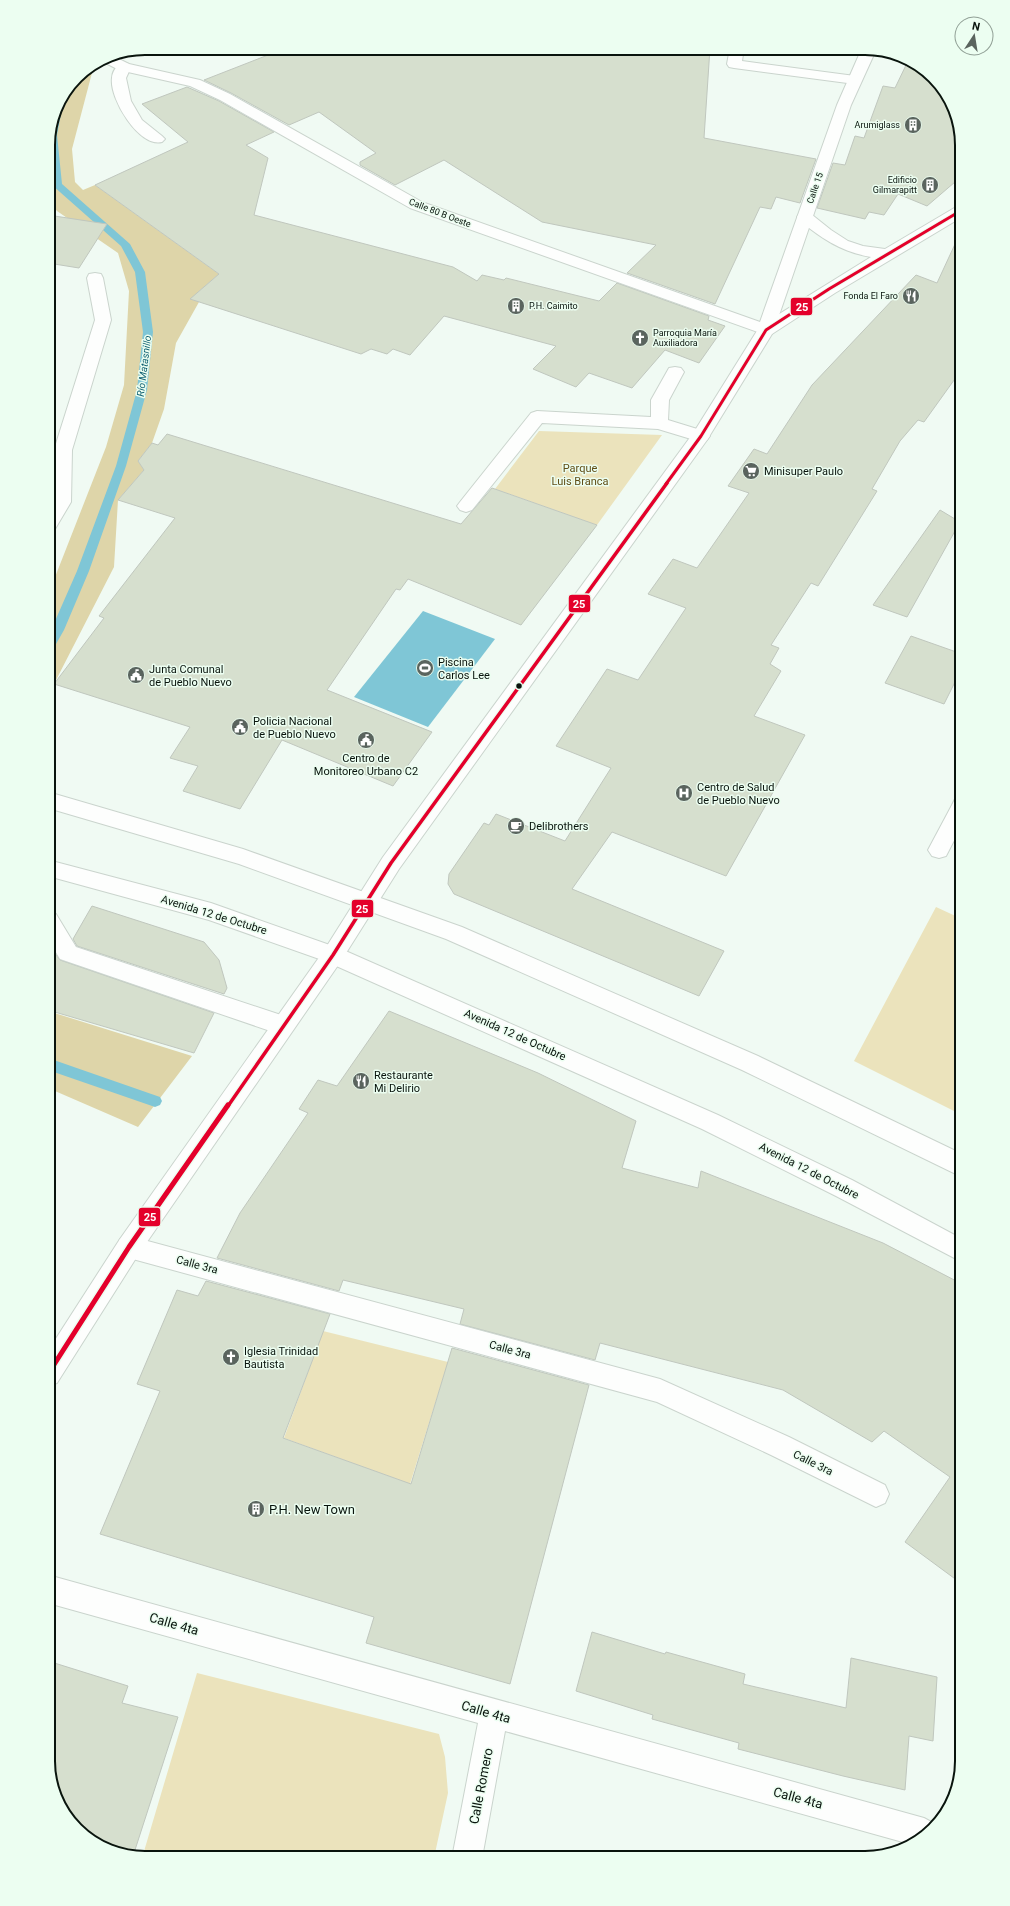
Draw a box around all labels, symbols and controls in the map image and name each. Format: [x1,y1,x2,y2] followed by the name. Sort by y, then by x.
[954,16,994,56] north arrow
[971,20,981,34] text: N
[903,115,923,135] building icon: Arumiglass
[855,120,900,130] place label: Arumiglass
[805,171,825,205] street label: Calle 15
[873,175,917,195] place label: Edificio Gilmarapitt
[920,175,940,195] building icon: Edificio Gilmarapitt
[408,197,473,230] street label: Calle 80 B Oeste
[901,286,921,306] restaurant icon: Fonda El Faro
[843,291,898,301] place label: Fonda El Faro
[506,296,526,316] building icon: P.H. Caimito
[790,297,813,316] line badge: 25
[529,301,578,311] place label: P.H. Caimito
[796,301,808,314] text: 25
[630,328,650,348] church icon: Parroquia María Auxiliadora
[653,328,717,348] place label: Parroquia María Auxiliadora
[135,334,153,397] water label: Río Matasnillo
[741,461,761,481] supermarket icon: Minisuper Paulo
[552,462,609,488] park label: Parque Luis Branca
[764,465,843,478] place label: Minisuper Paulo
[568,594,591,613] line badge: 25
[573,598,585,611] text: 25
[438,656,490,682] place label: Piscina Carlos Lee
[415,658,435,678] sports icon: Piscina Carlos Lee
[149,663,232,689] place label: Junta Comunal de Pueblo Nuevo
[126,665,146,685] public building icon: Junta Comunal de Pueblo Nuevo
[514,681,524,691] unlabelled marker
[253,715,336,741] place label: Policia Nacional de Pueblo Nuevo
[230,717,250,737] public building icon: Policia Nacional de Pueblo Nuevo
[356,730,376,750] public building icon: Centro de Monitoreo Urbano C2
[314,752,418,778] place label: Centro de Monitoreo Urbano C2
[697,781,780,807] place label: Centro de Salud de Pueblo Nuevo
[674,783,694,803] hospital icon: Centro de Salud de Pueblo Nuevo
[506,816,526,836] cafe icon: Delibrothers
[529,820,589,833] place label: Delibrothers
[159,893,269,937] street label: Avenida 12 de Octubre
[351,899,374,918] line badge: 25
[356,903,368,916] text: 25
[462,1007,568,1063] street label: Avenida 12 de Octubre
[374,1069,433,1095] place label: Restaurante Mi Delirio
[351,1071,371,1091] restaurant icon: Restaurante Mi Delirio
[757,1140,861,1202] street label: Avenida 12 de Octubre
[138,1207,161,1227] line badge: 25
[144,1211,156,1224] text: 25
[175,1253,219,1277] street label: Calle 3ra
[488,1338,532,1362] street label: Calle 3ra
[244,1345,318,1371] place label: Iglesia Trinidad Bautista
[221,1347,241,1367] church icon: Iglesia Trinidad Bautista
[791,1448,835,1478] street label: Calle 3ra
[246,1499,266,1519] building icon: P.H. New Town
[269,1502,355,1517] place label: P.H. New Town
[148,1610,200,1638] street label: Calle 4ta
[460,1698,512,1726] street label: Calle 4ta
[466,1747,496,1825] street label: Calle Romero
[772,1784,824,1812] street label: Calle 4ta

